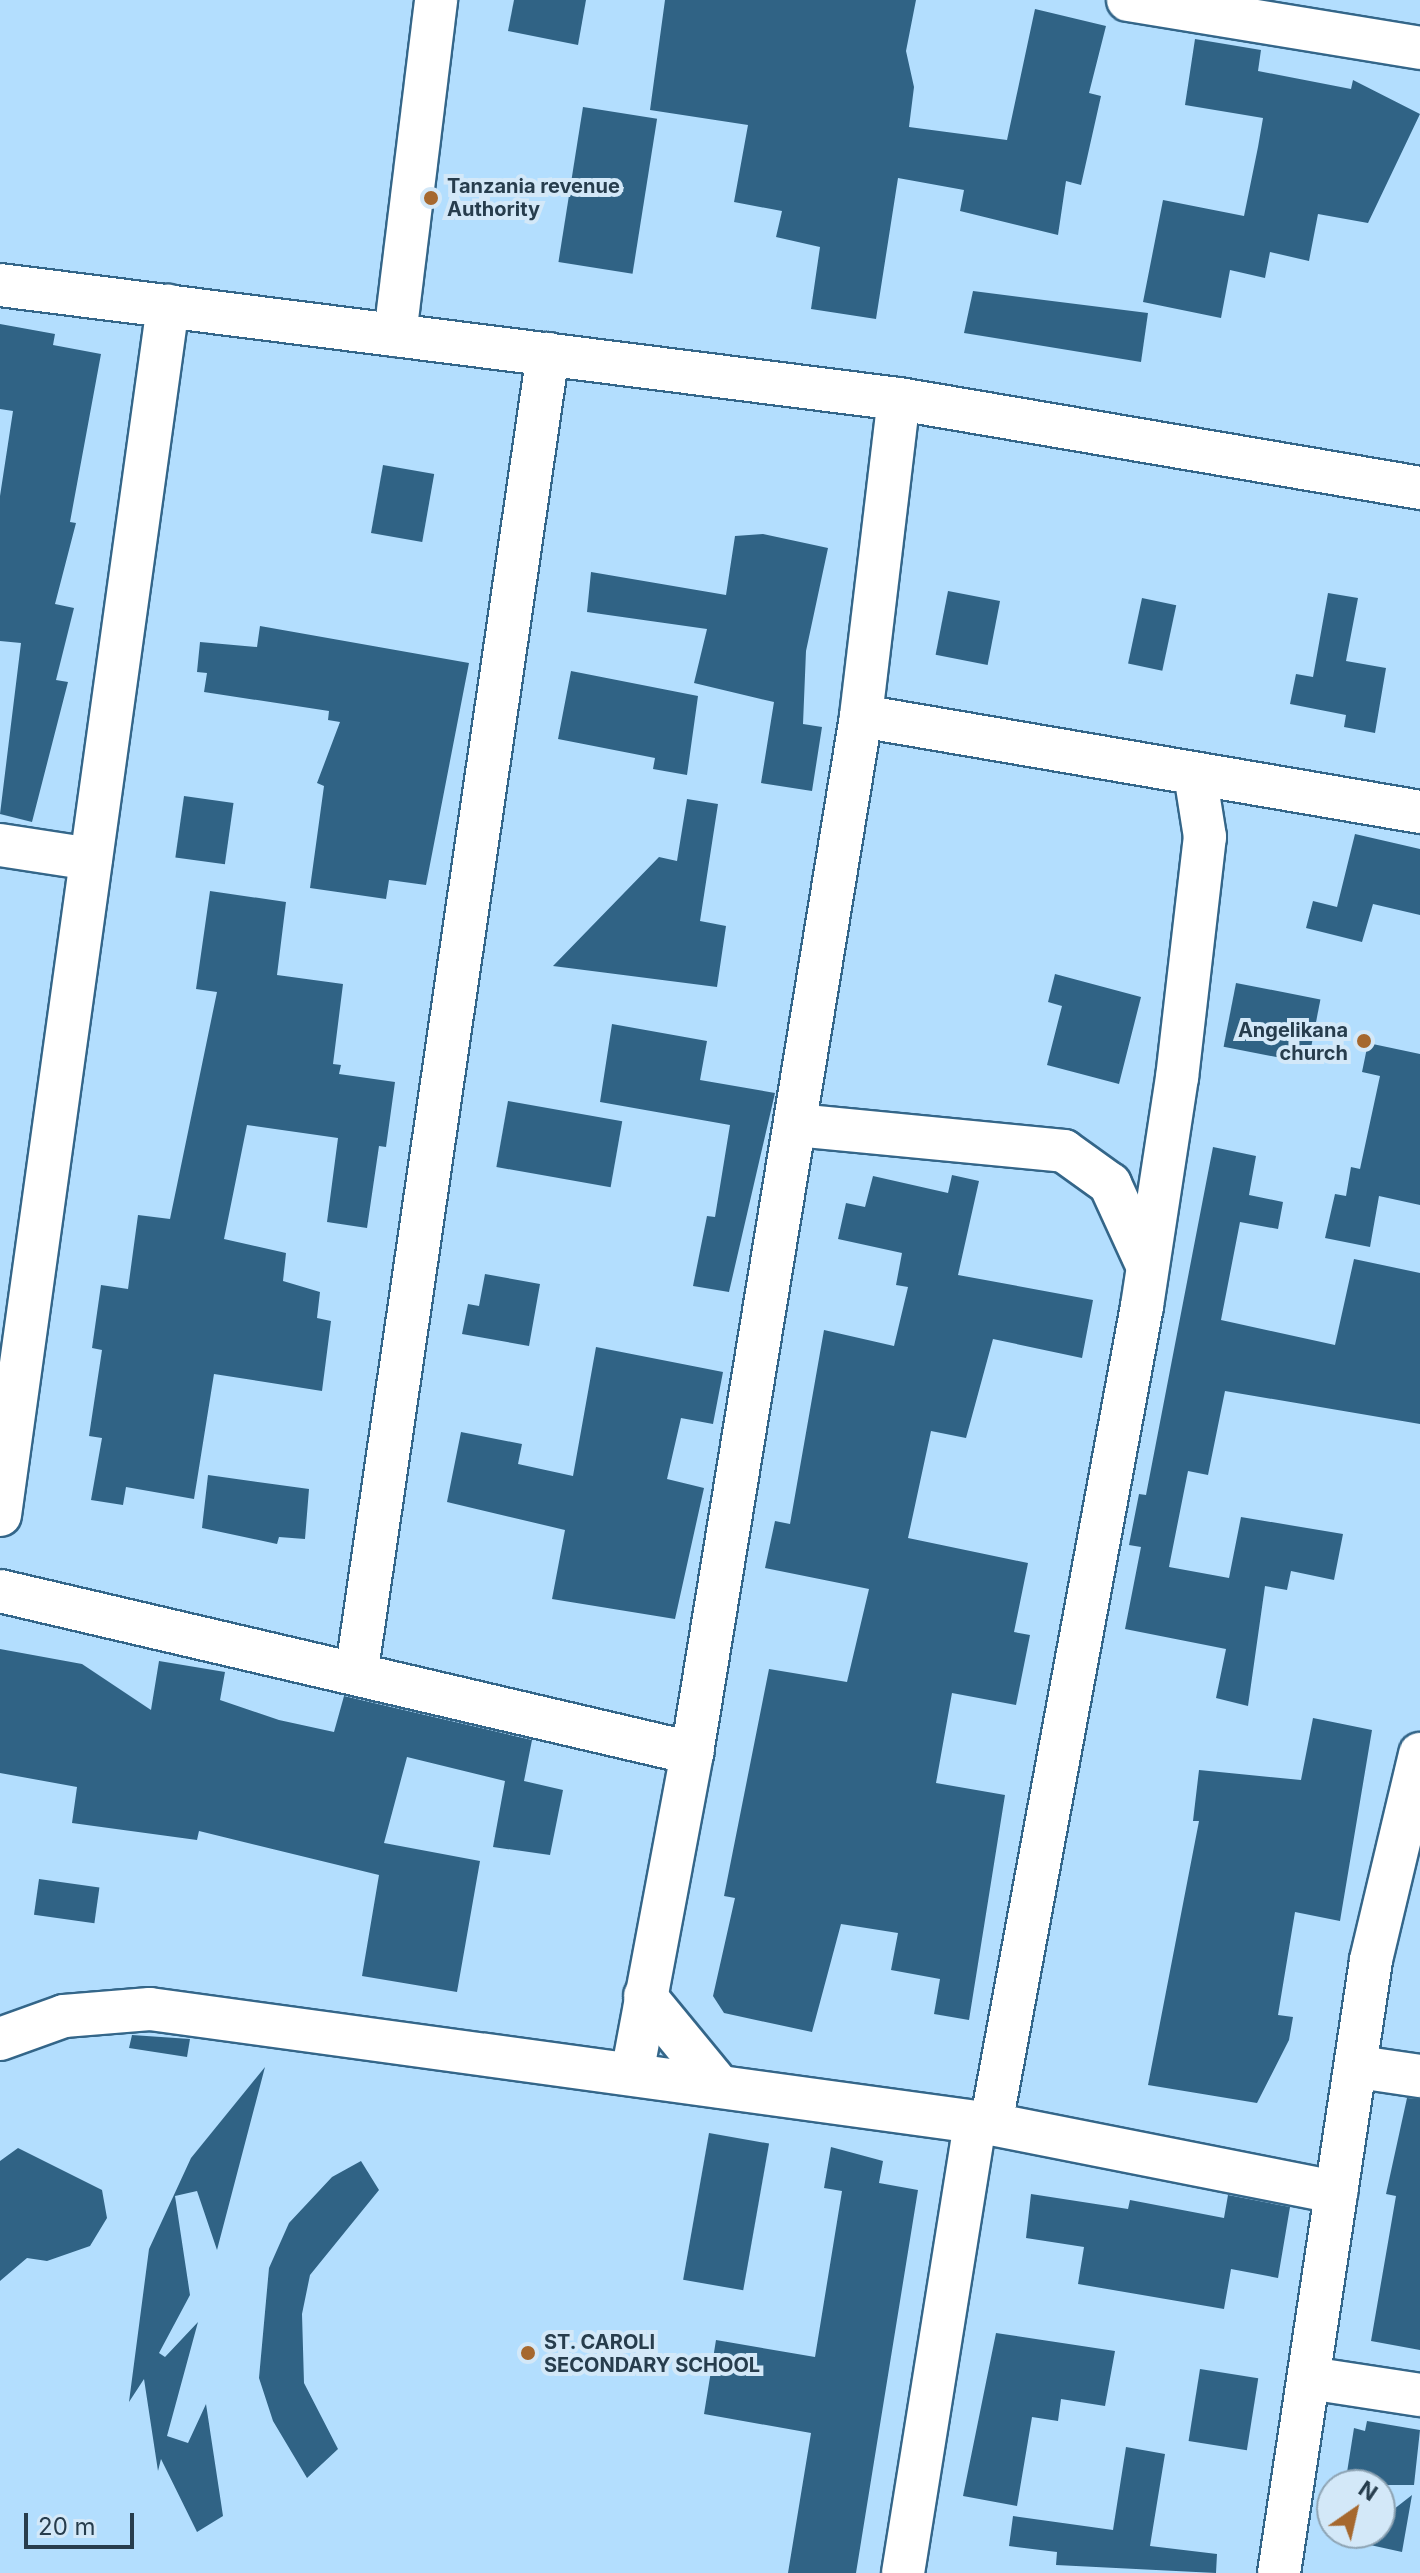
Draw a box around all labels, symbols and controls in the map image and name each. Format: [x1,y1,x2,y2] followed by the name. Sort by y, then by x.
[447,174,620,221] place label: Tanzania revenue Authority
[422,189,440,207] marker: Tanzania revenue Authority
[1238,1018,1348,1065] place label: Angelikana church
[1355,1032,1373,1050] marker: Angelikana church
[544,2330,760,2377] place label: ST. CAROLI SECONDARY SCHOOL
[519,2344,537,2362] marker: ST. CAROLI SECONDARY SCHOOL
[1316,2469,1396,2549] north arrow
[1354,2475,1383,2506] text: N
[28,2497,138,2547] scale bar
[38,2512,96,2541] text: 20 m

